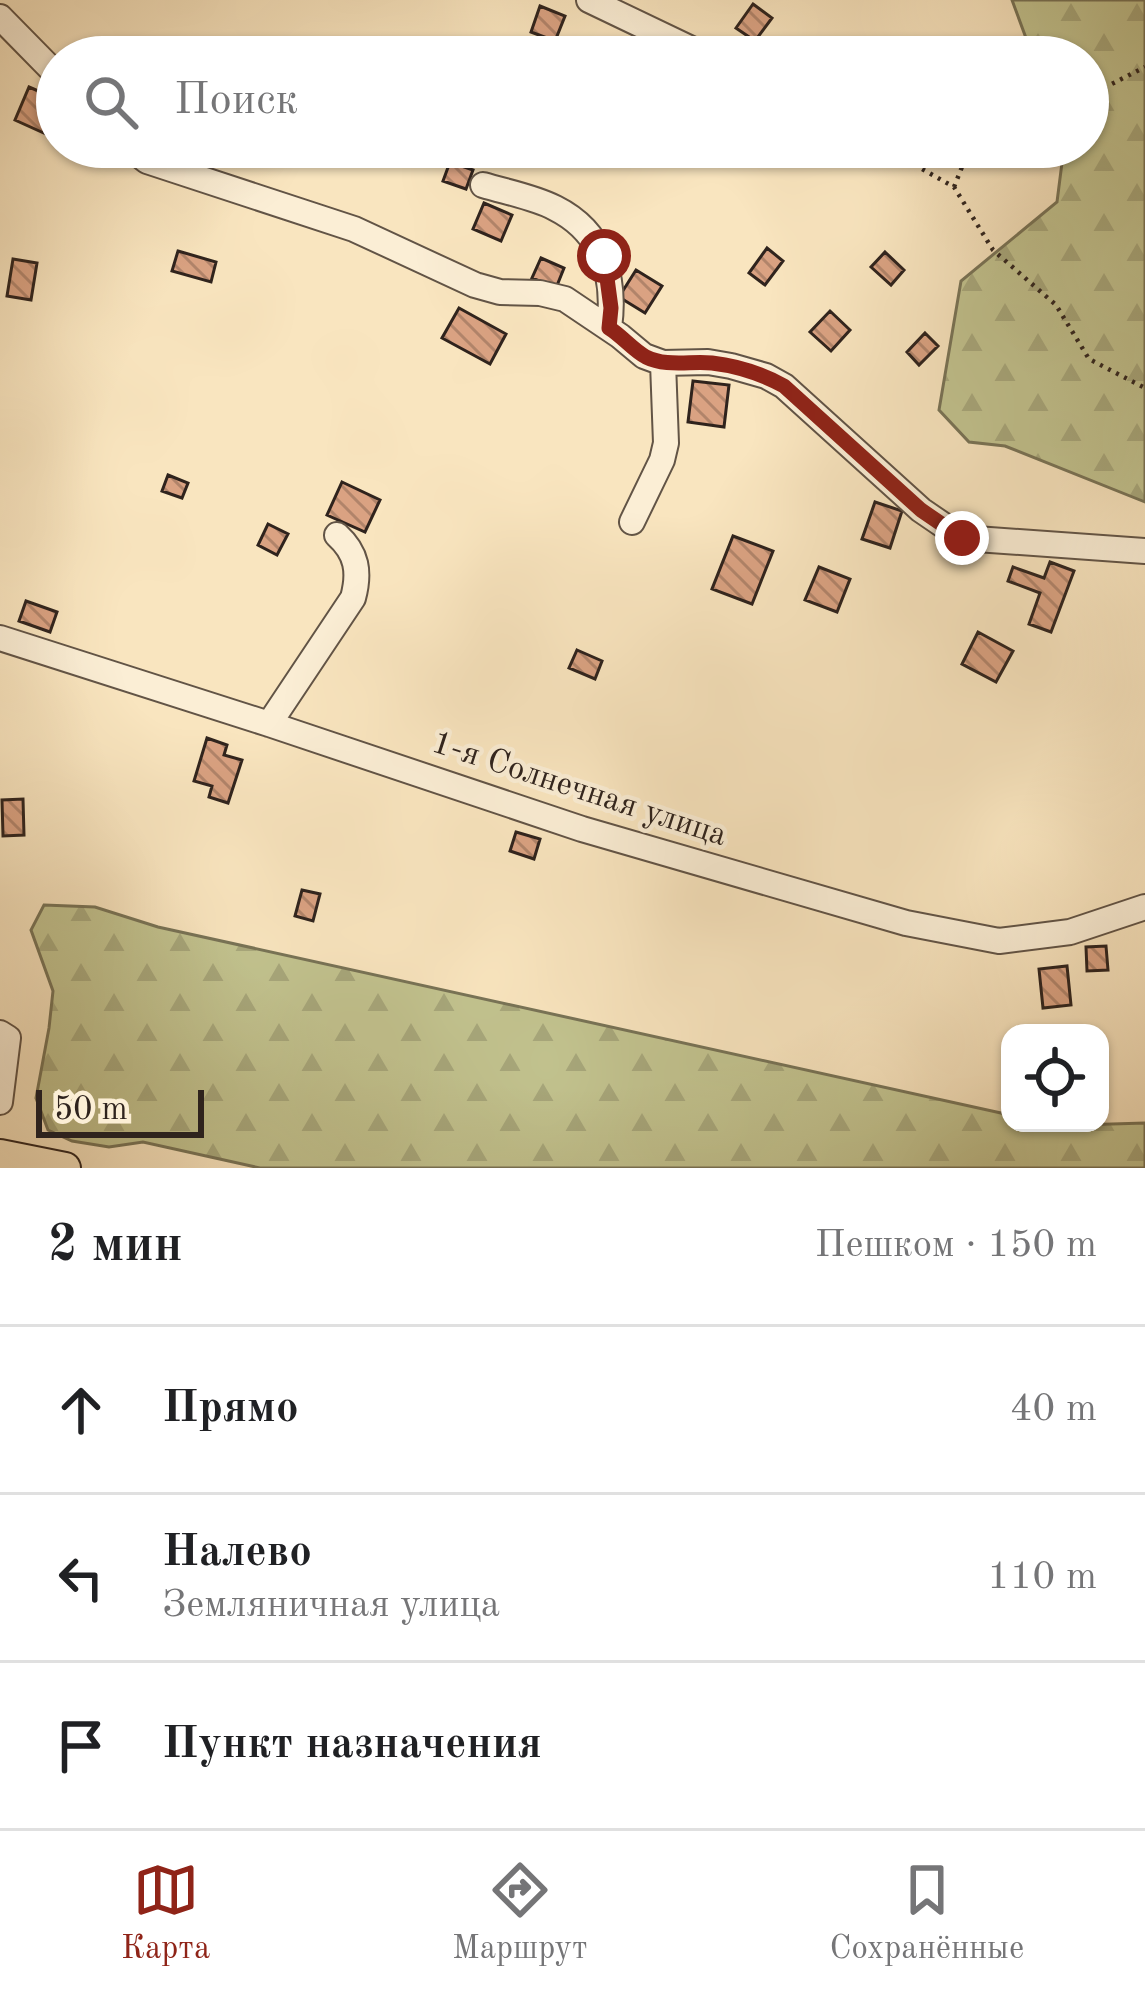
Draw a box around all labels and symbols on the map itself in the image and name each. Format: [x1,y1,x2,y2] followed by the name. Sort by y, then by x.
[577,229,631,283] route start
[935,511,989,565] route end
[428,727,730,853] street label: 1-я Солнечная улица
[36,1084,204,1137] scale bar

